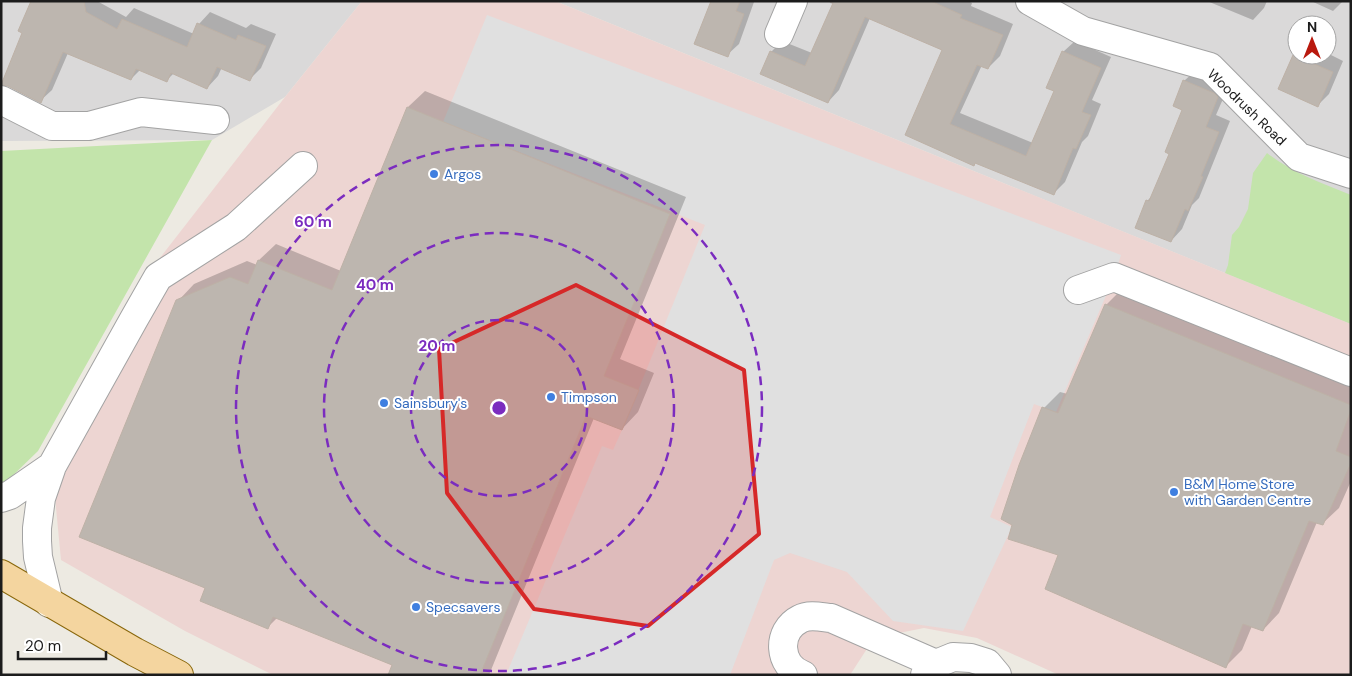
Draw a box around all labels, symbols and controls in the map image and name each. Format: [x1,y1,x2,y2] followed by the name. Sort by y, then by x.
[1287,15,1337,65] north arrow
[1307,18,1317,36] text: N
[1204,65,1290,149] street label: Woodrush Road
[444,165,481,183] place label: Argos
[428,168,440,180] marker: Argos
[294,212,332,232] text: 60 m
[356,275,394,295] text: 40 m
[419,336,455,356] text: 20 m
[561,388,617,406] place label: Timpson
[545,391,557,403] marker: Timpson
[394,394,467,412] place label: Sainsbury's
[378,397,390,409] marker: Sainsbury's
[490,399,508,417] centre of rings
[1184,475,1311,509] place label: B&M Home Store with Garden Centre
[1168,486,1180,498] marker: B&M Home Store with Garden Centre
[426,598,500,616] place label: Specsavers
[410,601,422,613] marker: Specsavers
[18,628,105,660] scale bar
[25,636,61,656] text: 20 m

